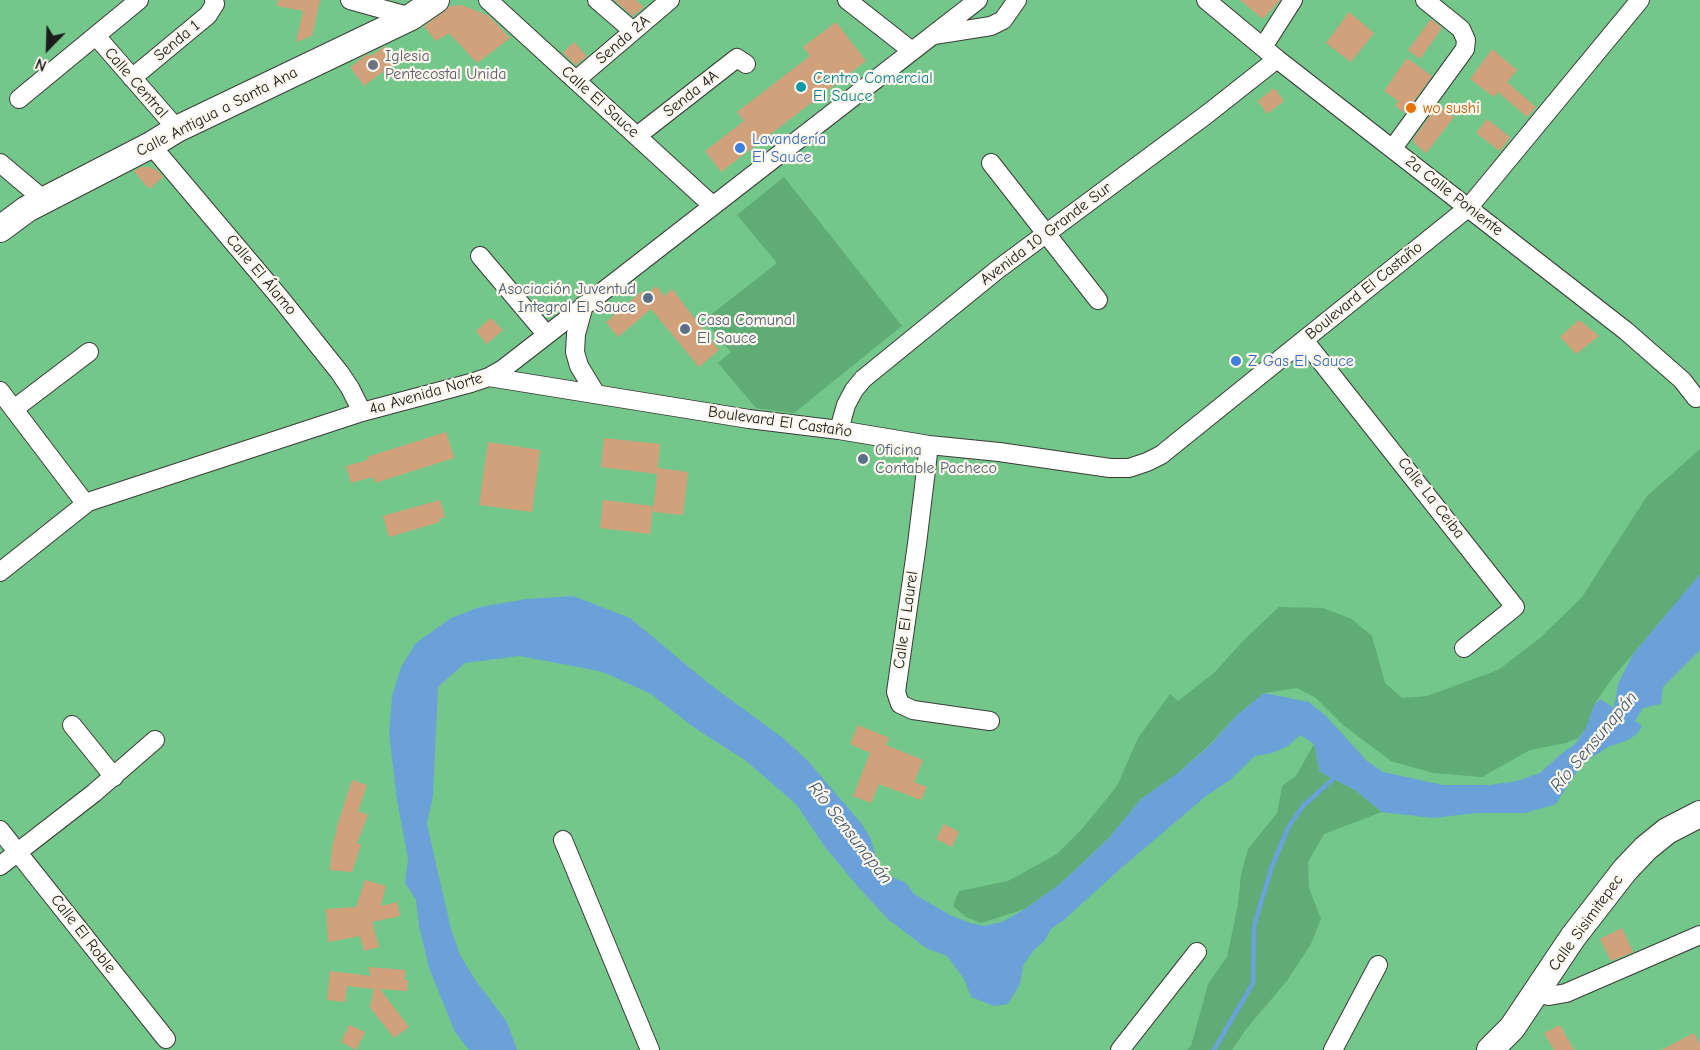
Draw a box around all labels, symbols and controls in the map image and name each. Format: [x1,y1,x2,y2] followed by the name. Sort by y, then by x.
[592,11,654,69] street label: Senda 2A
[150,16,204,66] street label: Senda 1
[18,18,78,78] north arrow
[100,44,172,122] street label: Calle Central
[385,46,506,84] place label: Iglesia Pentecostal Unida
[33,54,49,75] text: N
[366,58,380,72] marker: Iglesia Pentecostal Unida
[557,62,643,142] street label: Calle El Sauce
[133,63,301,161] street label: Calle Antigua a Santa Ana
[660,66,722,122] street label: Senda 4A
[813,68,933,106] place label: Centro Comercial El Sauce
[794,80,808,94] marker: Centro Comercial El Sauce
[1423,98,1480,118] place label: wo sushi
[1404,101,1418,115] marker: wo sushi
[752,129,826,167] place label: Lavandería El Sauce
[733,141,747,155] marker: Lavandería El Sauce
[1401,152,1507,240] street label: 2a Calle Poniente
[977,178,1115,290] street label: Avenida 10 Grande Sur
[222,231,300,319] street label: Calle El Álamo
[1301,238,1427,344] street label: Boulevard El Castaño
[498,279,636,317] place label: Asociación Juventud Integral El Sauce
[641,291,655,305] marker: Asociación Juventud Integral El Sauce
[697,310,796,348] place label: Casa Comunal El Sauce
[678,322,692,336] marker: Casa Comunal El Sauce
[1248,351,1354,371] place label: Z Gas El Sauce
[1229,354,1243,368] marker: Z Gas El Sauce
[367,369,485,419] street label: 4a Avenida Norte
[707,402,853,442] street label: Boulevard El Castaño
[875,440,997,478] place label: Oficina Contable Pacheco
[856,452,870,466] marker: Oficina Contable Pacheco
[1393,453,1469,543] street label: Calle La Ceiba
[890,570,922,670] street label: Calle El Laurel
[1546,687,1642,797] water label: Río Sensunapán
[803,777,897,889] water label: Río Sensunapán
[1545,871,1627,975] street label: Calle Sisimitepec
[46,891,120,977] street label: Calle El Roble

